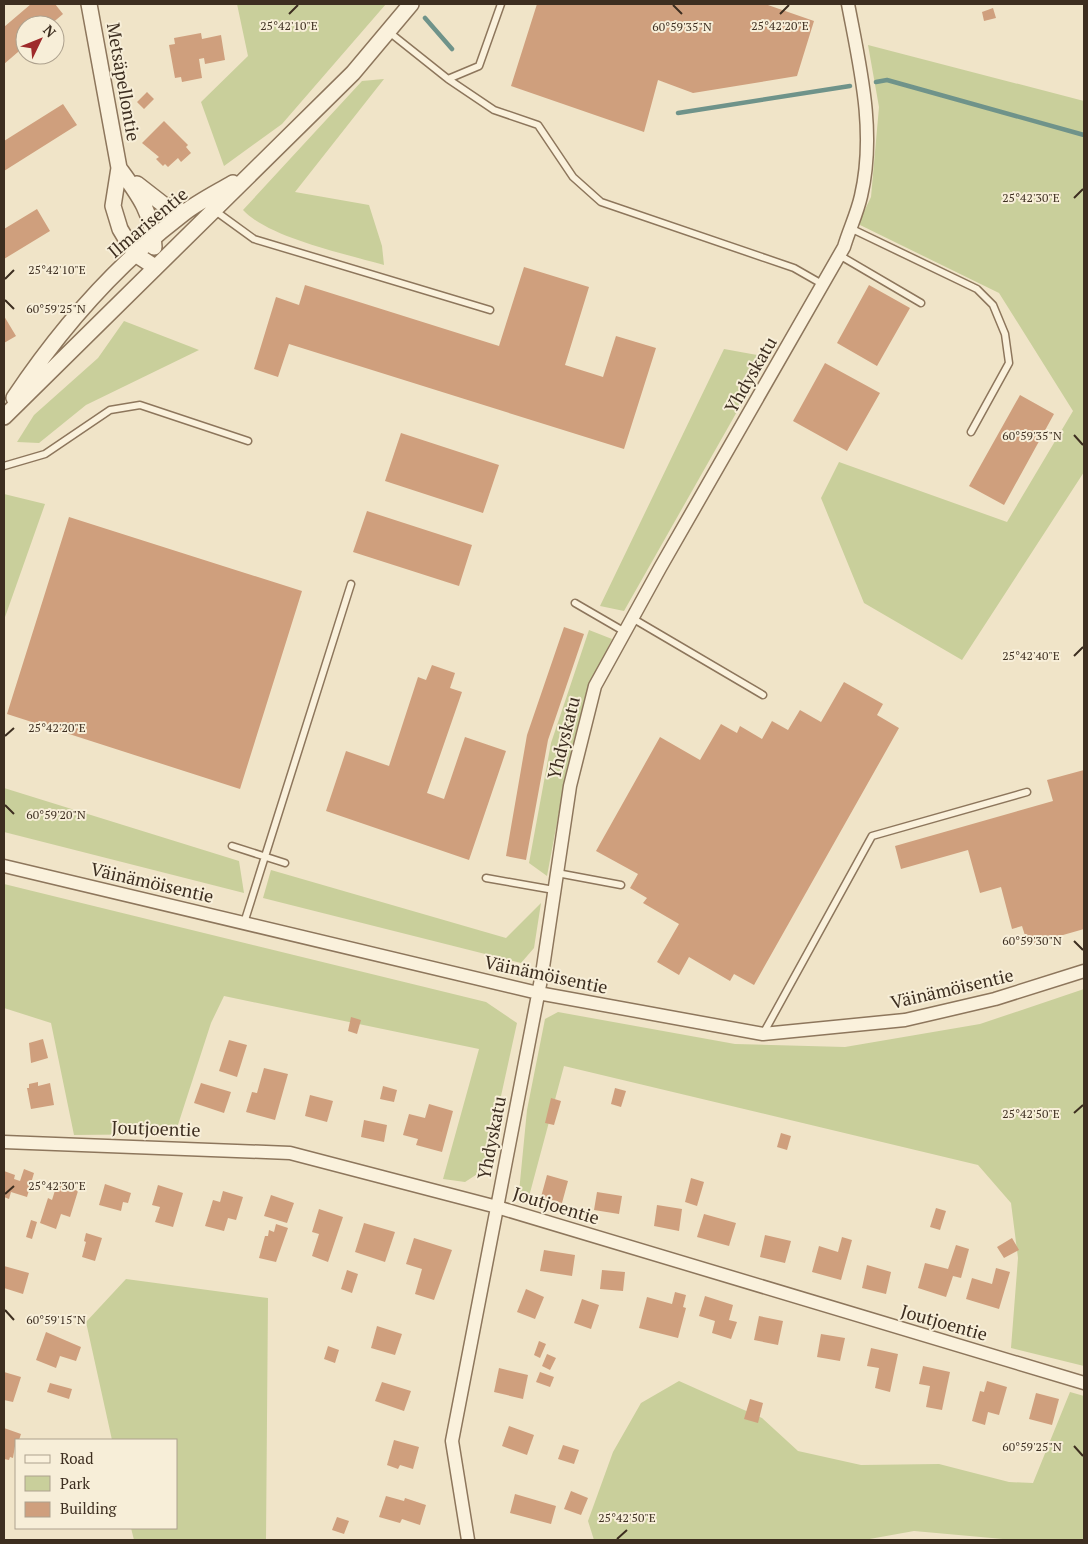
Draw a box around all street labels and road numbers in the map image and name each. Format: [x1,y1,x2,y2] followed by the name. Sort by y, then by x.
[102,21,146,143] street label: Metsäpellontie
[102,182,192,263] street label: Ilmarisentie
[719,332,782,417] street label: Yhdyskatu
[541,694,585,782] street label: Yhdyskatu
[88,856,216,908] street label: Väinämöisentie
[482,949,610,999] street label: Väinämöisentie
[888,962,1016,1014] street label: Väinämöisentie
[471,1094,511,1182] street label: Yhdyskatu
[111,1114,201,1142] street label: Joutjoentie
[510,1181,602,1230] street label: Joutjoentie
[898,1298,990,1346] street label: Joutjoentie

